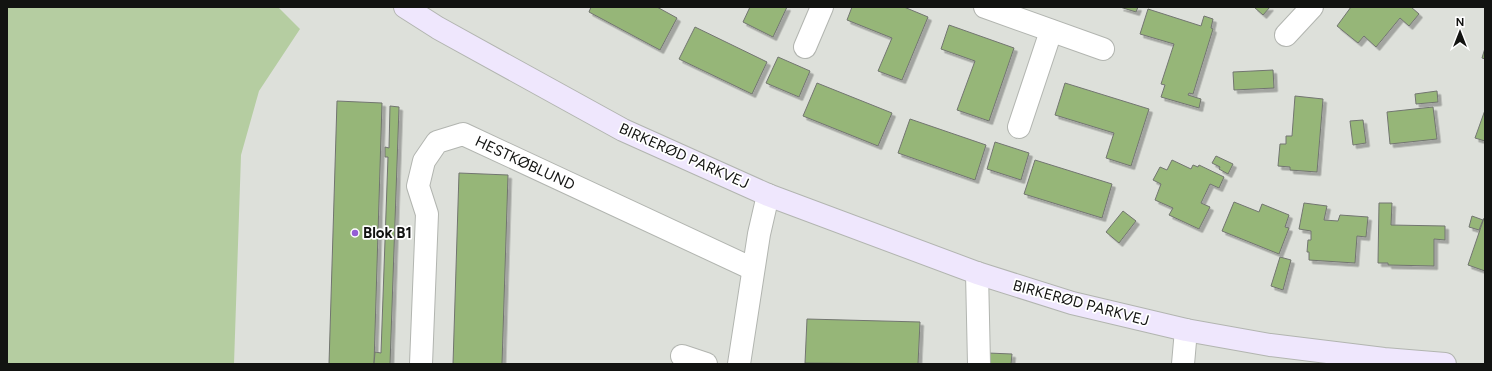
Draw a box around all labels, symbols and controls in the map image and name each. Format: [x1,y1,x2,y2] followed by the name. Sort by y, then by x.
[1440,12,1480,52] north arrow
[1456,16,1464,29] text: N
[616,119,752,193] street label: BIRKERØD PARKVEJ
[472,132,578,194] street label: HESTKØBLUND
[363,224,412,242] place label: Blok B1
[350,228,360,238] marker: Blok B1
[1011,276,1151,330] street label: BIRKERØD PARKVEJ

